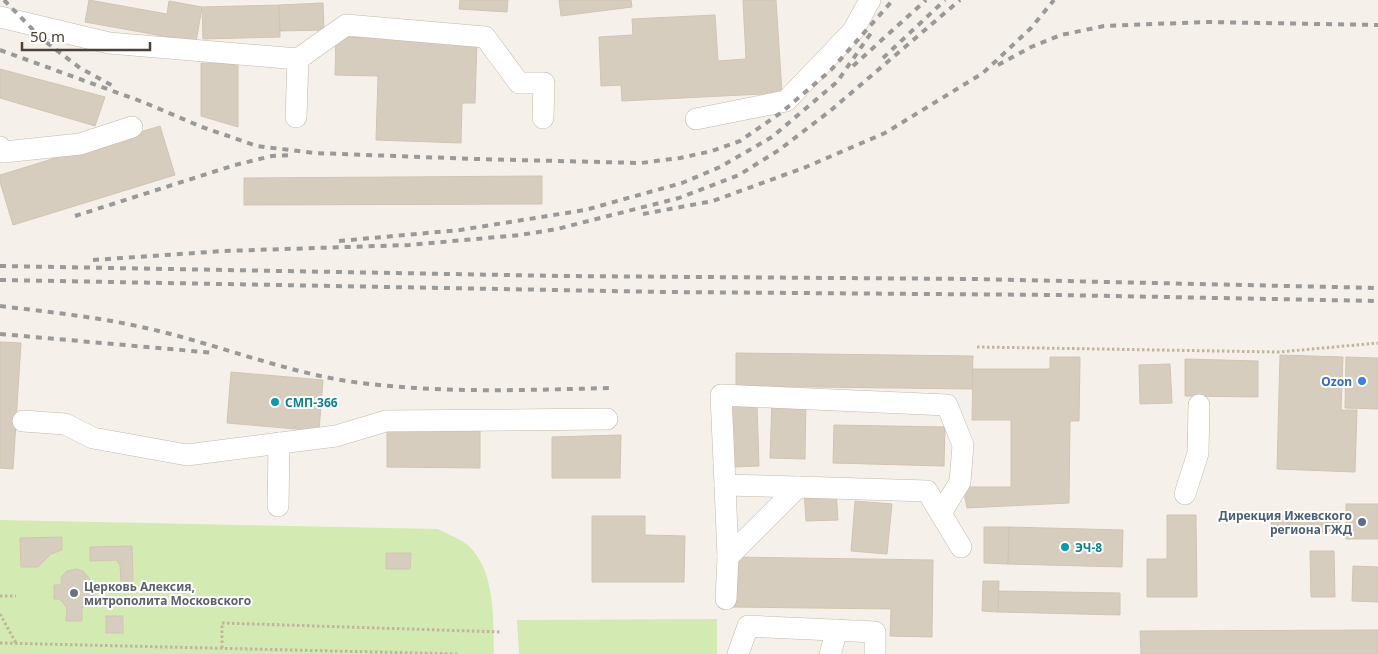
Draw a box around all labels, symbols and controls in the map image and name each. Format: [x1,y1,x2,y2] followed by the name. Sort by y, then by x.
[22,20,150,52] scale bar
[30,26,65,46] text: 50 m
[1321,373,1352,390] place label: Ozon
[1356,375,1368,387] marker: Ozon
[285,394,338,411] place label: СМП-366
[269,396,281,408] marker: СМП-366
[1219,507,1353,538] place label: Дирекция Ижевского региона ГЖД
[1356,516,1368,528] marker: Дирекция Ижевского региона ГЖД
[1075,539,1102,556] place label: ЭЧ-8
[1059,541,1071,553] marker: ЭЧ-8
[84,578,251,609] place label: Церковь Алексия, митрополита Московского
[68,587,80,599] marker: Церковь Алексия, митрополита Московского

